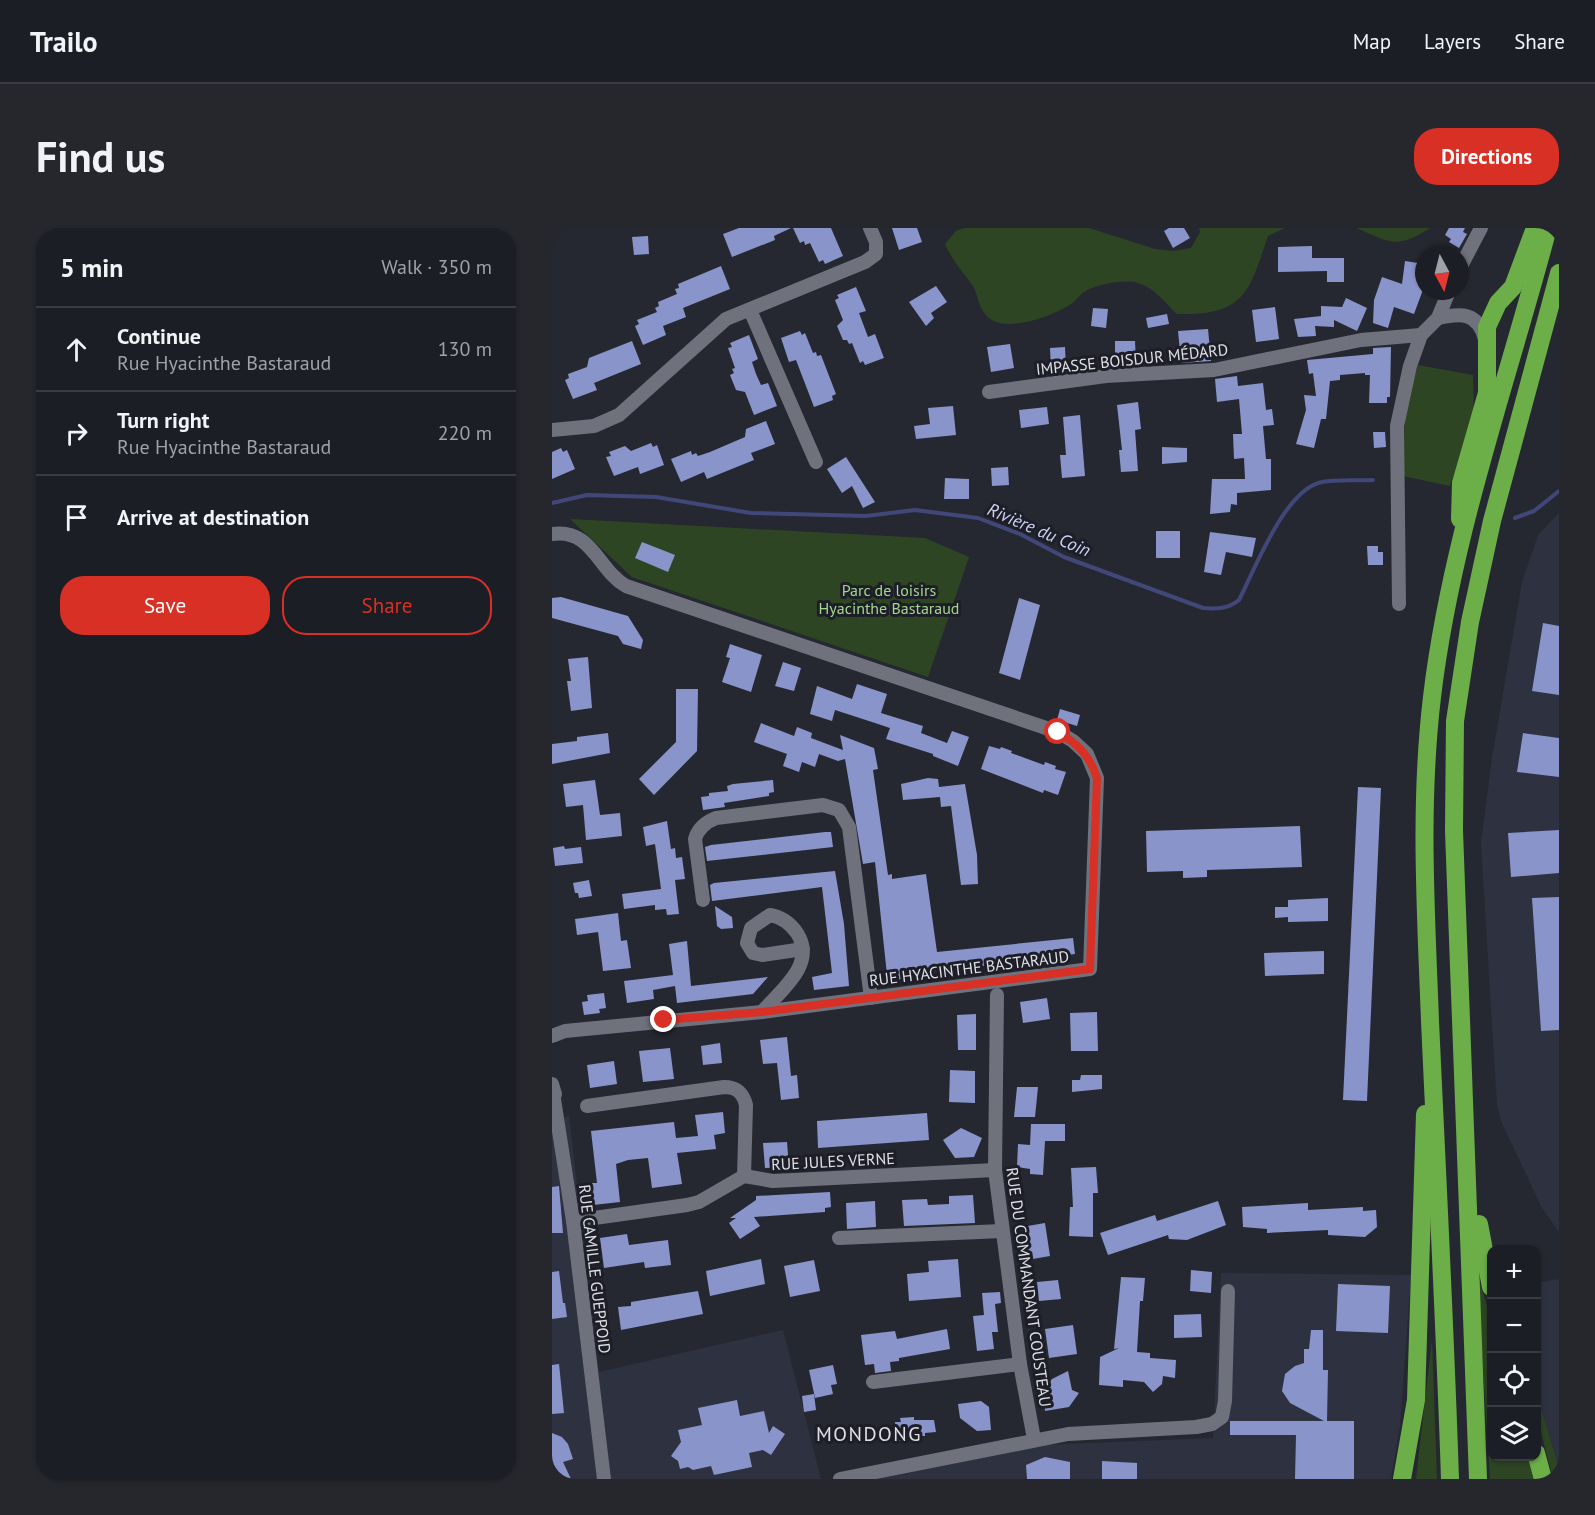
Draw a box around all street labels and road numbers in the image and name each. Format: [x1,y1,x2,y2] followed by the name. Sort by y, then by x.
[1035,339,1229,379] street label: IMPASSE BOISDUR MÉDARD
[868,946,1070,990] street label: RUE HYACINTHE BASTARAUD
[771,1148,895,1174] street label: RUE JULES VERNE
[1002,1166,1056,1408] street label: RUE DU COMMANDANT COUSTEAU
[575,1183,615,1355] street label: RUE CAMILLE GUEPPOID

